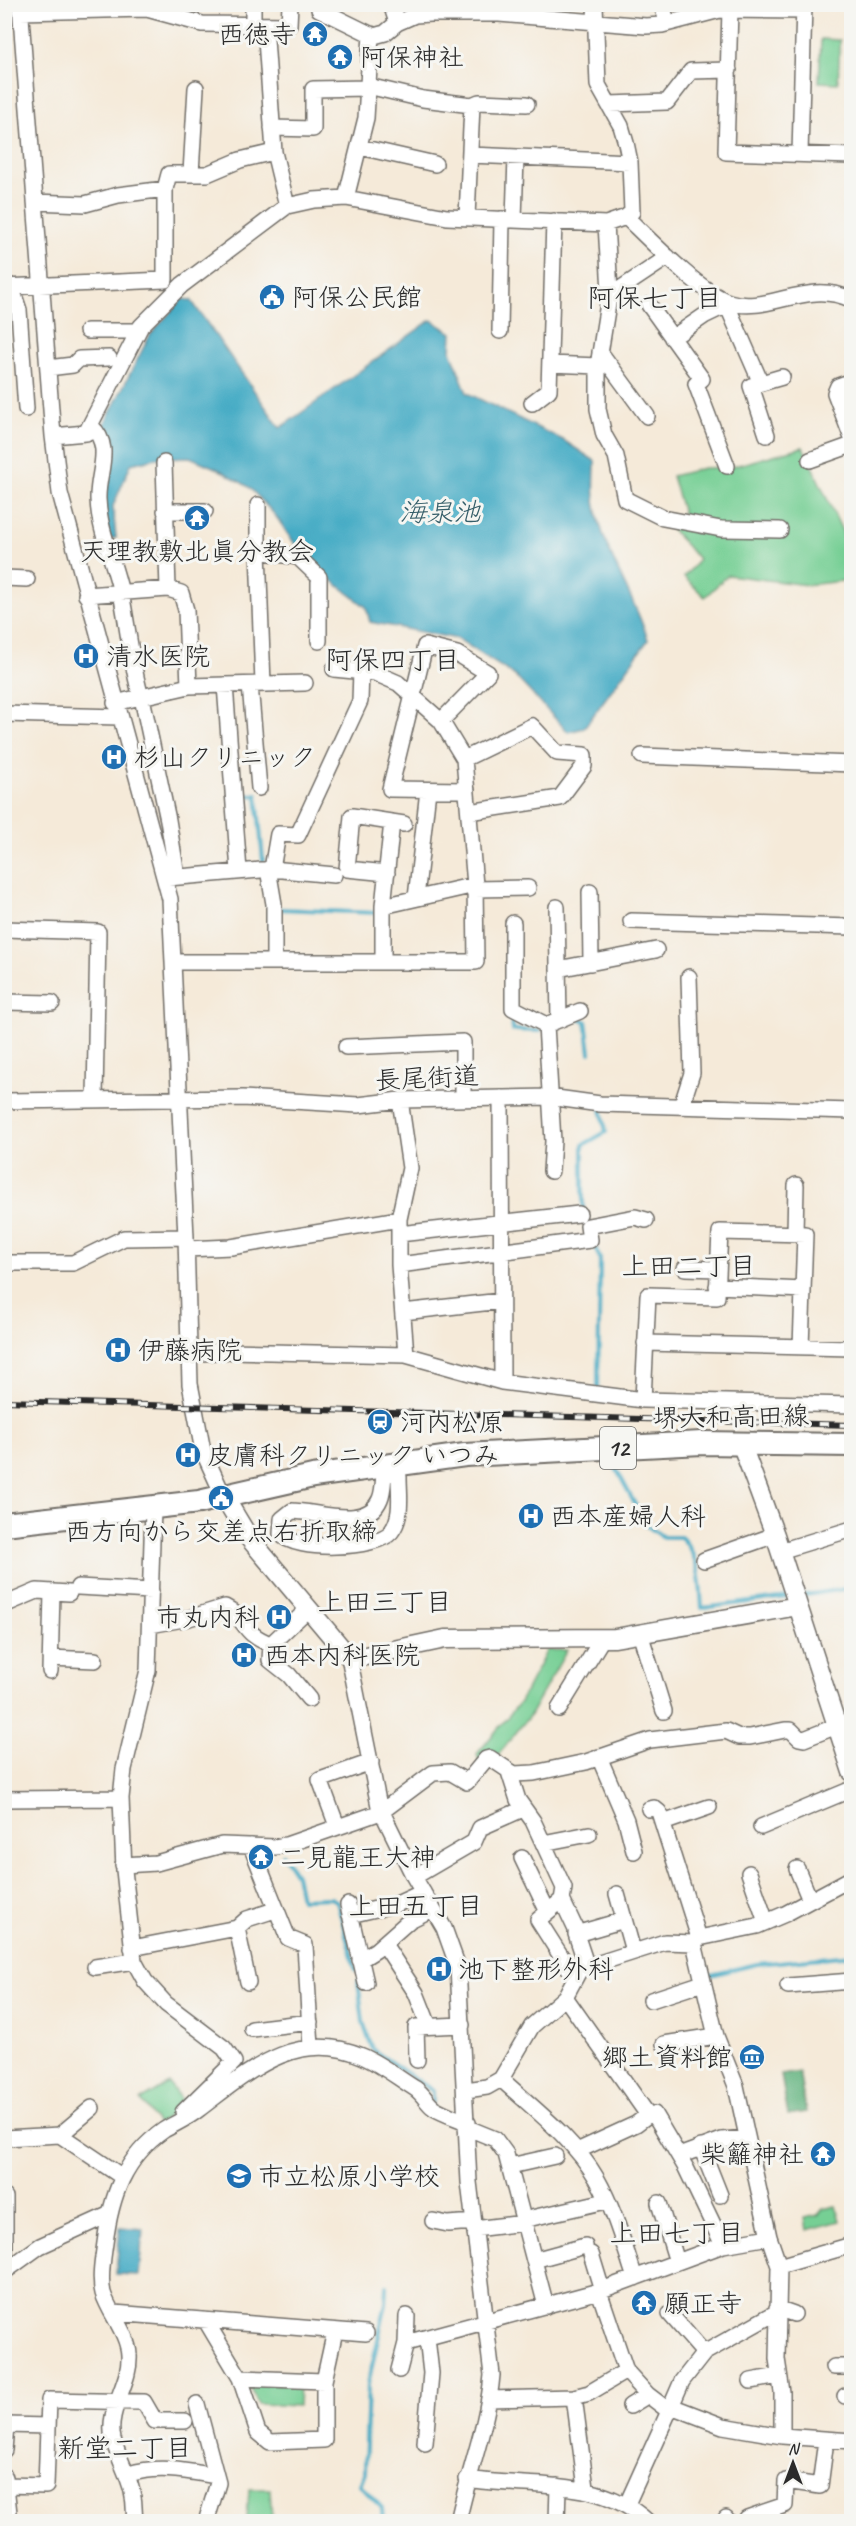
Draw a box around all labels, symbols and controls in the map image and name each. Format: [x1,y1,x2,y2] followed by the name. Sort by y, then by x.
[218,18,296,51] place label: 西徳寺
[300,19,330,49] temple icon: 西徳寺
[360,41,464,74] place label: 阿保神社
[325,42,355,72] temple icon: 阿保神社
[292,281,422,314] place label: 阿保公民館
[588,281,723,315] district label: 阿保七丁目
[257,282,287,312] public building icon: 阿保公民館
[400,495,481,529] water label: 海泉池
[182,503,212,533] temple icon: 天理教敷北眞分教会
[80,535,314,568] place label: 天理教敷北眞分教会
[106,640,210,673] place label: 清水医院
[71,641,101,671] hospital icon: 清水医院
[326,643,461,677] district label: 阿保四丁目
[134,741,316,774] place label: 杉山クリニック
[99,742,129,772] hospital icon: 杉山クリニック
[374,1059,480,1097] street label: 長尾街道
[622,1249,757,1283] district label: 上田二丁目
[138,1334,242,1367] place label: 伊藤病院
[103,1335,133,1365] hospital icon: 伊藤病院
[653,1399,809,1435] street label: 堺大和高田線
[400,1406,504,1439] place label: 河内松原
[365,1407,395,1437] station icon: 河内松原
[600,1427,636,1469] road number: 12
[207,1439,499,1472] place label: 皮膚科クリニック いつみ
[173,1440,203,1470] hospital icon: 皮膚科クリニック いつみ
[206,1483,236,1513] public building icon: 西方向から交差点右折取締
[550,1500,706,1533] place label: 西本産婦人科
[516,1501,546,1531] hospital icon: 西本産婦人科
[65,1515,377,1548] place label: 西方向から交差点右折取締
[318,1585,453,1619] district label: 上田三丁目
[156,1601,260,1634] place label: 市丸内科
[264,1602,294,1632] hospital icon: 市丸内科
[264,1639,420,1672] place label: 西本内科医院
[229,1640,259,1670] hospital icon: 西本内科医院
[280,1841,436,1874] place label: 二見龍王大神
[246,1842,276,1872] temple icon: 二見龍王大神
[349,1889,484,1923] district label: 上田五丁目
[458,1953,614,1986] place label: 池下整形外科
[424,1954,454,1984] hospital icon: 池下整形外科
[602,2041,732,2074] place label: 郷土資料館
[737,2042,767,2072] museum icon: 郷土資料館
[700,2138,804,2171] place label: 柴籬神社
[808,2139,838,2169] temple icon: 柴籬神社
[258,2160,440,2193] place label: 市立松原小学校
[224,2161,254,2191] school or university icon: 市立松原小学校
[610,2216,745,2250] district label: 上田七丁目
[664,2287,742,2320] place label: 願正寺
[629,2288,659,2318] temple icon: 願正寺
[58,2431,193,2465] district label: 新堂二丁目
[763,2433,823,2493] north arrow
[788,2439,801,2459] text: N

